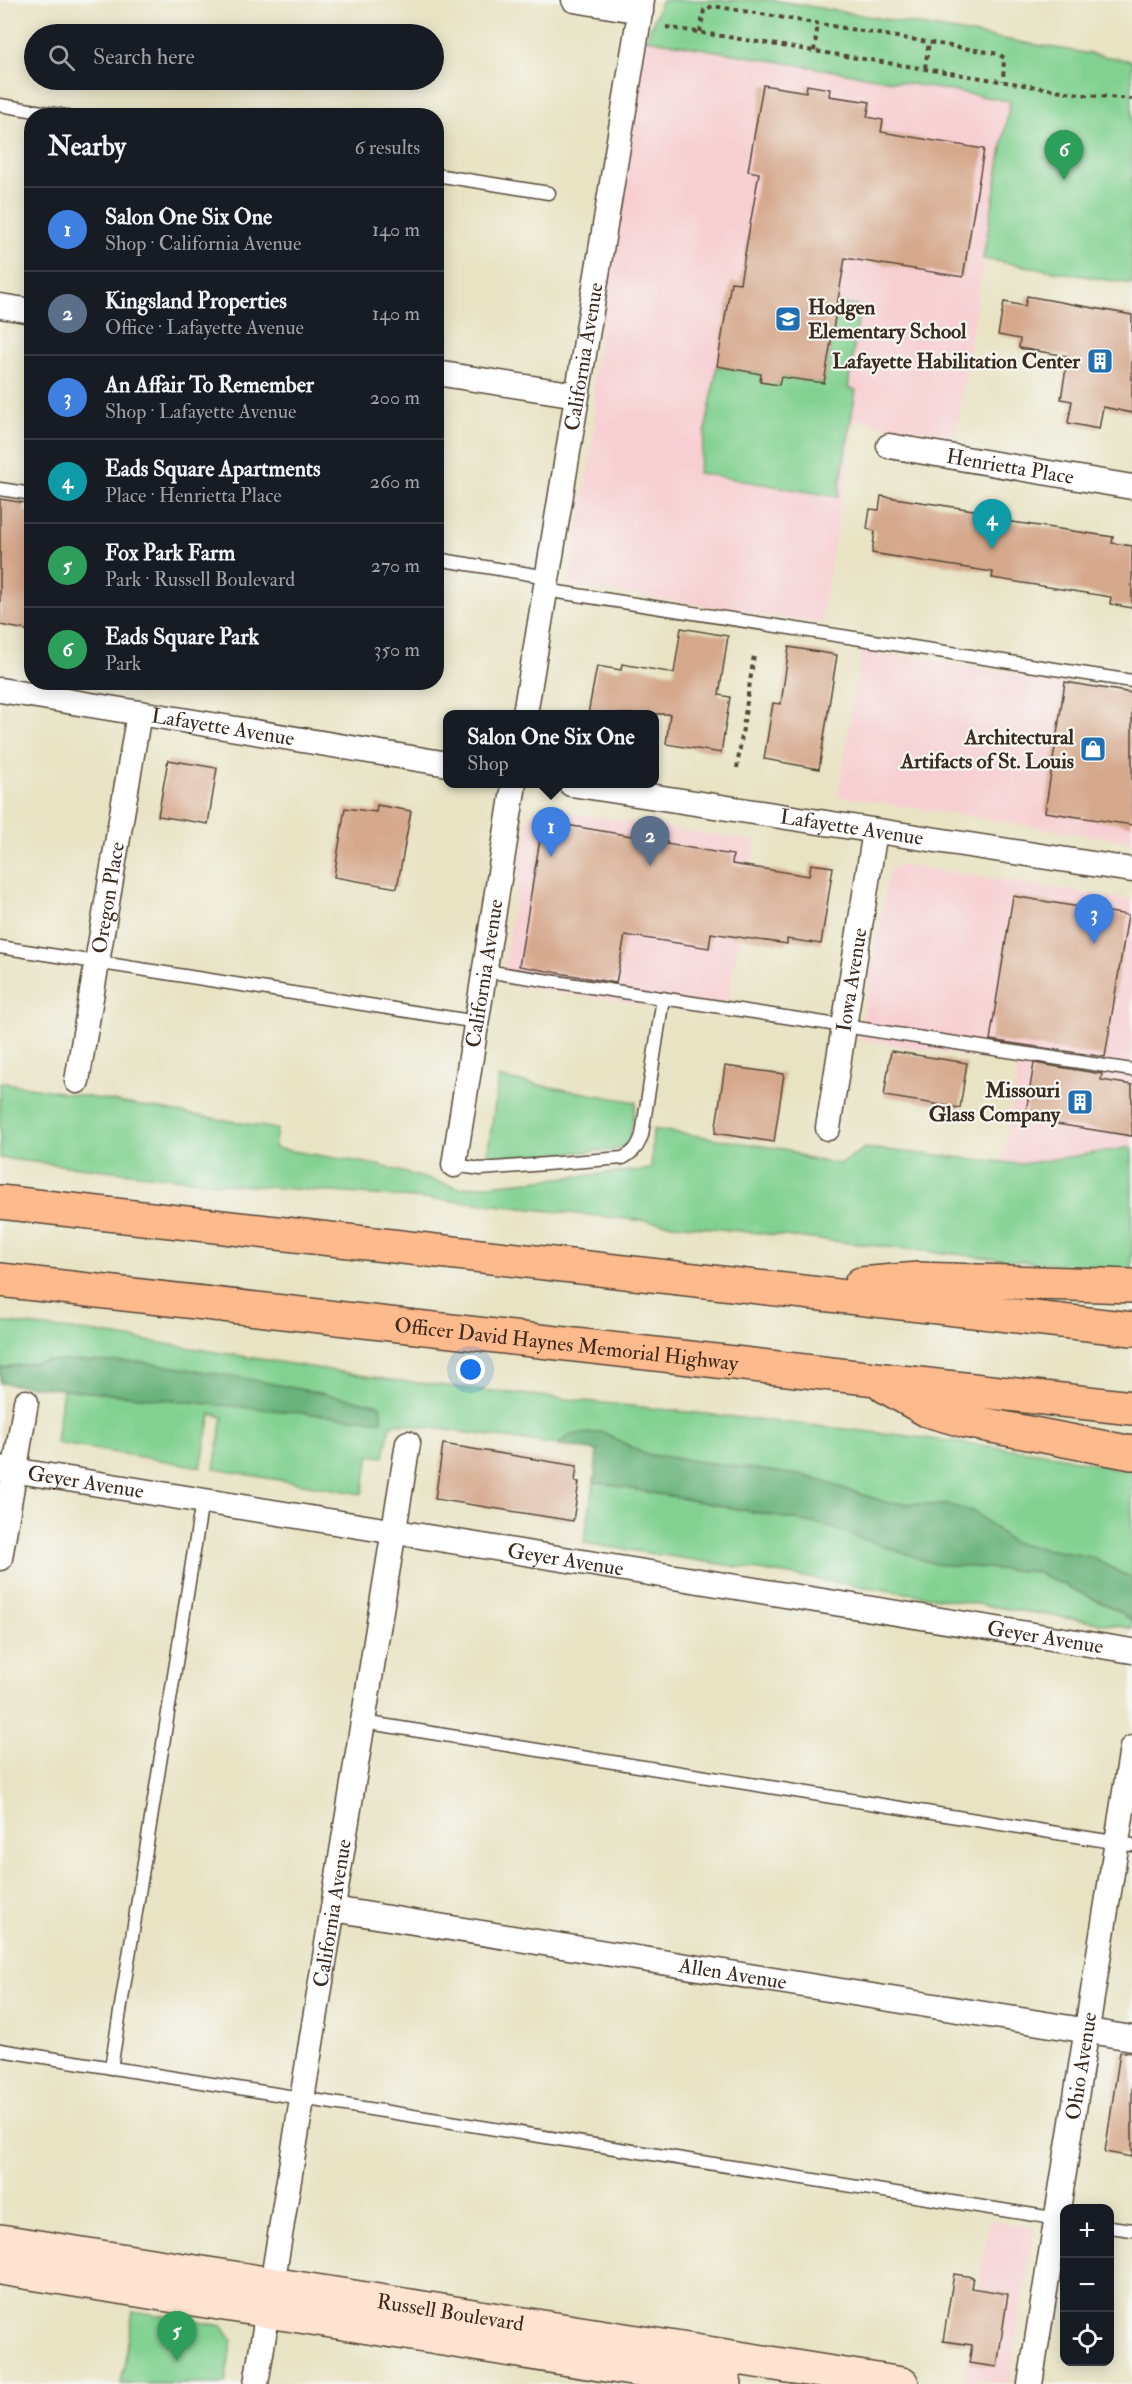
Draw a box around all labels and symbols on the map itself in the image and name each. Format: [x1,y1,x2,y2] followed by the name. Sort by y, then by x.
[1044,130,1084,180] pin: 6
[558,280,609,433] street label: California Avenue
[808,294,967,345] place label: Hodgen Elementary School
[773,304,803,334] school or university icon: Hodgen Elementary School
[1085,346,1115,376] building icon: Lafayette Habilitation Center
[832,348,1081,375] place label: Lafayette Habilitation Center
[944,442,1076,491] street label: Henrietta Place
[972,500,1012,549] pin: 4
[149,702,297,752] street label: Lafayette Avenue
[900,724,1075,775] place label: Architectural Artifacts of St. Louis
[1078,734,1108,764] shop icon: Architectural Artifacts of St. Louis
[778,803,925,851] street label: Lafayette Avenue
[532,808,570,857] pin: 1
[630,816,670,866] pin: 2
[85,839,131,956] street label: Oregon Place
[1074,894,1114,944] pin: 3
[459,897,509,1049] street label: California Avenue
[830,926,873,1034] street label: Iowa Avenue
[929,1077,1061,1128] place label: Missouri Glass Company
[1065,1087,1095,1117] building icon: Missouri Glass Company
[393,1311,741,1377] street label: Officer David Haynes Memorial Highway
[456,1355,485,1384] your location
[26,1459,146,1505] street label: Geyer Avenue
[506,1537,626,1582] street label: Geyer Avenue
[985,1614,1106,1660] street label: Geyer Avenue
[307,1837,357,1989] street label: California Avenue
[676,1951,789,1996] street label: Allen Avenue
[1059,2010,1103,2122] street label: Ohio Avenue
[375,2287,527,2337] street label: Russell Boulevard
[158,2312,196,2361] pin: 5

